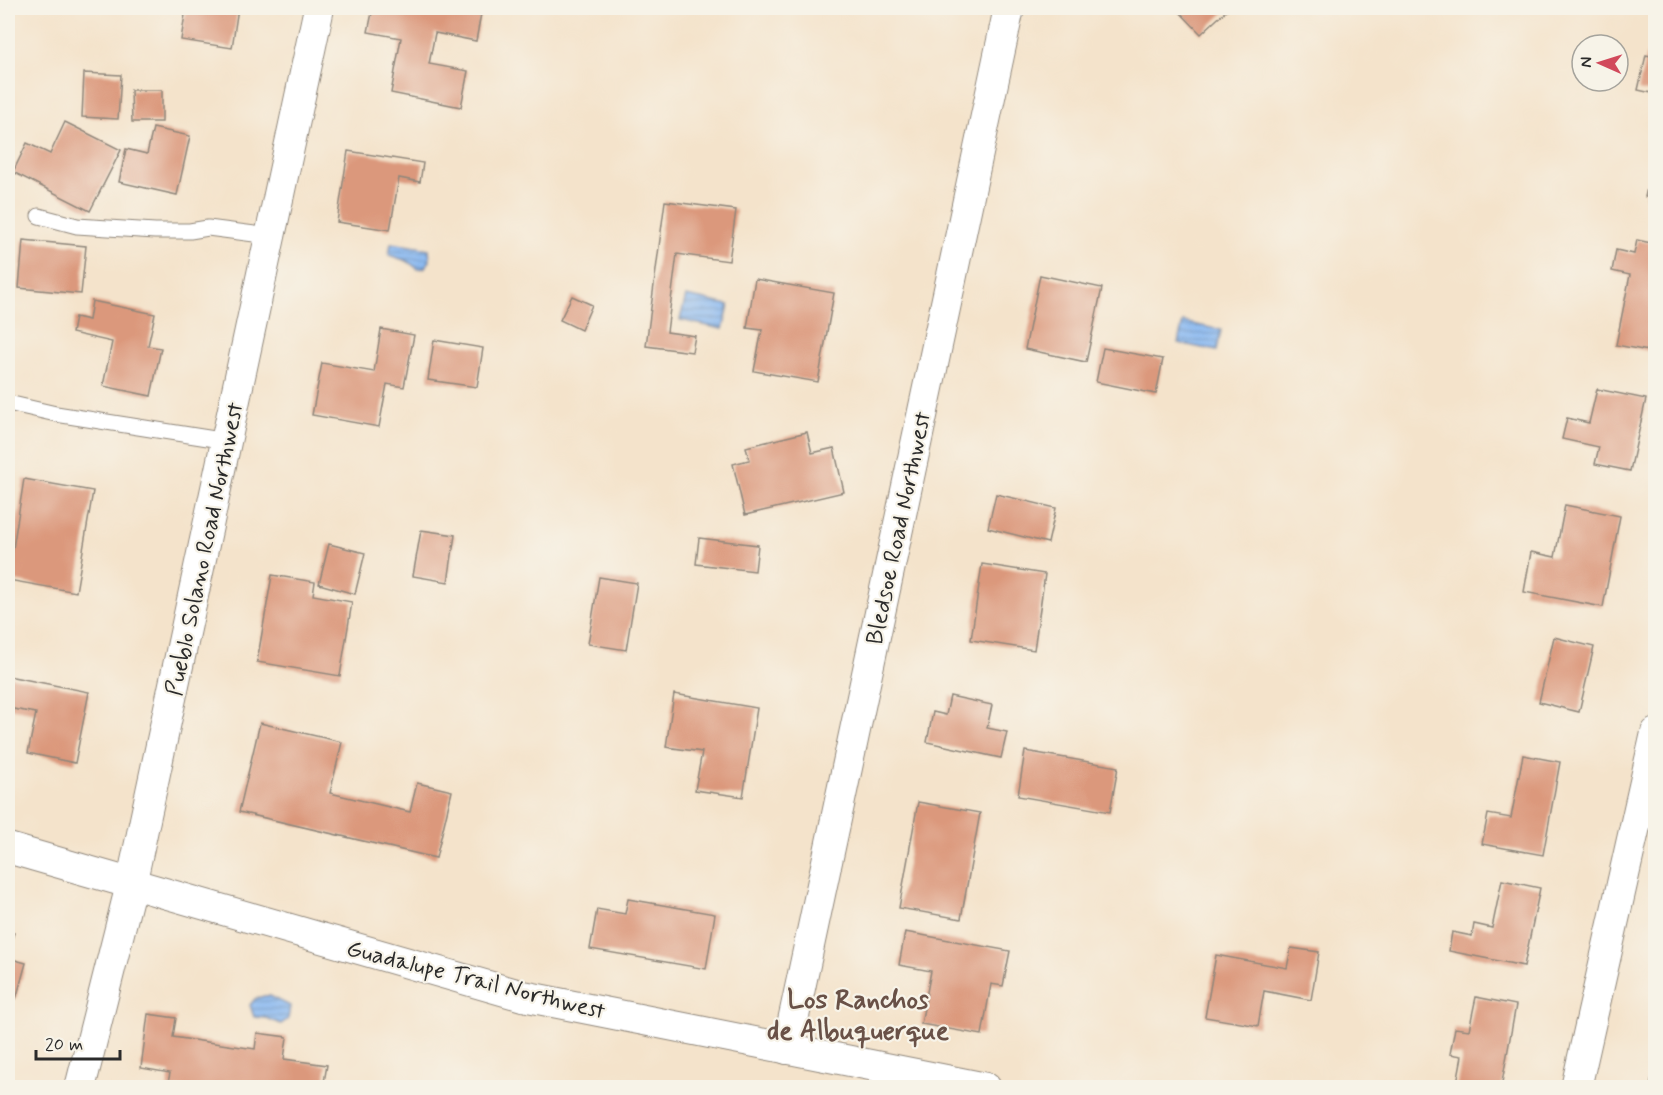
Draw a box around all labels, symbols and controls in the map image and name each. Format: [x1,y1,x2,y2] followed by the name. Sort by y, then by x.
[1570,33,1630,93] north arrow
[1576,56,1597,68] text: N
[159,399,252,699] street label: Pueblo Solano Road Northwest
[860,409,939,648] street label: Bledsoe Road Northwest
[343,933,609,1028] street label: Guadalupe Trail Northwest
[767,983,949,1049] district label: Los Ranchos de Albuquerque
[36,1023,120,1061] scale bar
[45,1033,83,1057] text: 20 m

